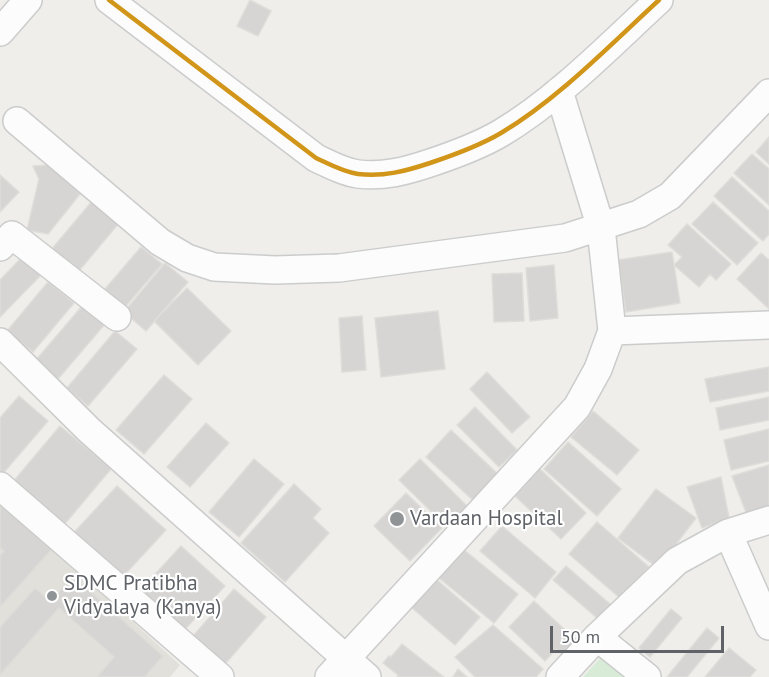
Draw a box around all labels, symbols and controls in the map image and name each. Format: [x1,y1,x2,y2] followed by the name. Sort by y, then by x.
[410,506,563,532] place label: Vardaan Hospital
[388,510,406,528] marker: Vardaan Hospital
[64,571,221,621] place label: SDMC Pratibha Vidyalaya (Kanya)
[45,589,59,603] marker: SDMC Pratibha Vidyalaya (Kanya)
[553,614,727,652] scale bar
[561,625,600,648] text: 50 m

